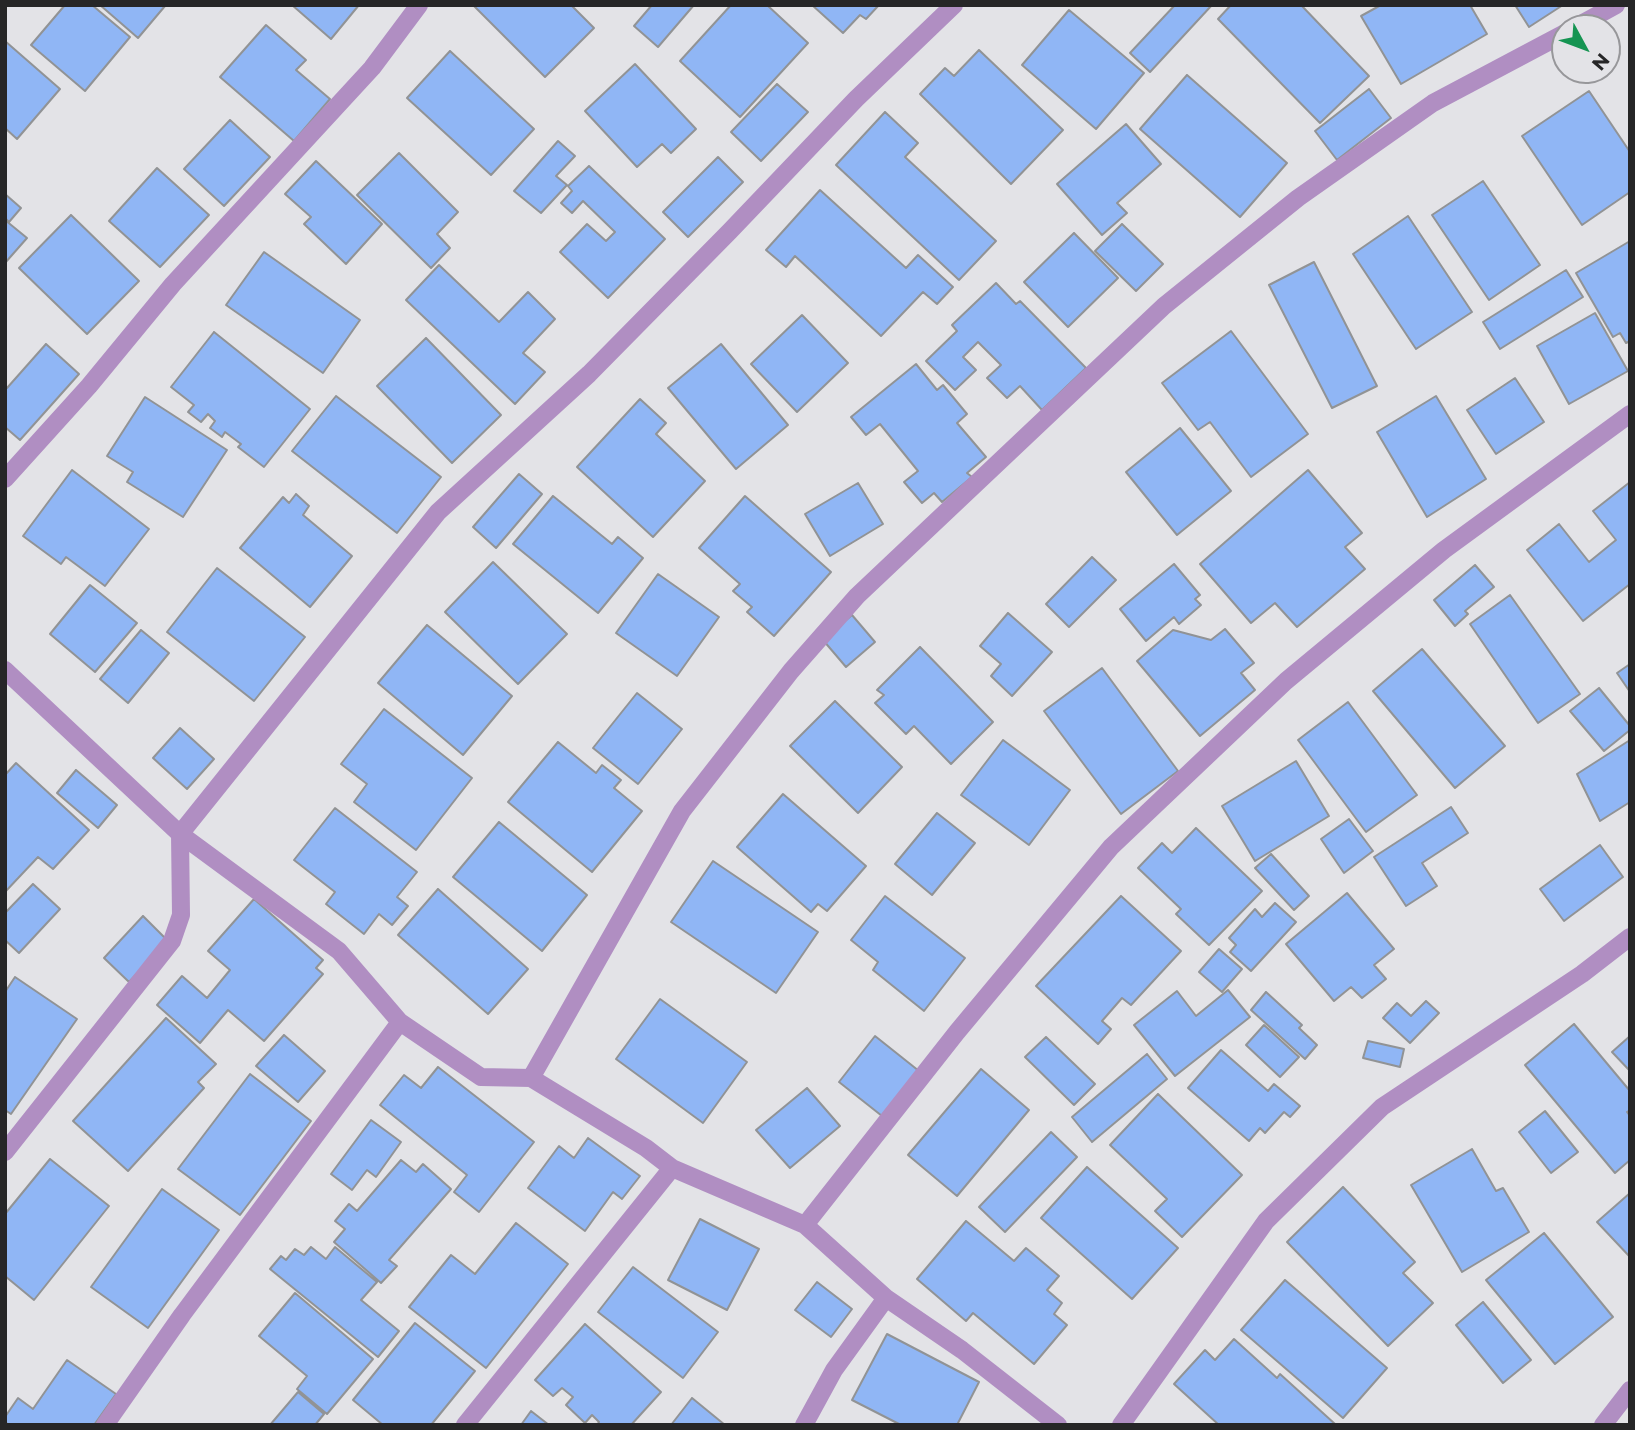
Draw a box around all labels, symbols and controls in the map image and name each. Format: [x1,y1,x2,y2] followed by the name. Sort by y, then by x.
[1551,14,1621,84] north arrow
[1587,48,1614,75] text: N

